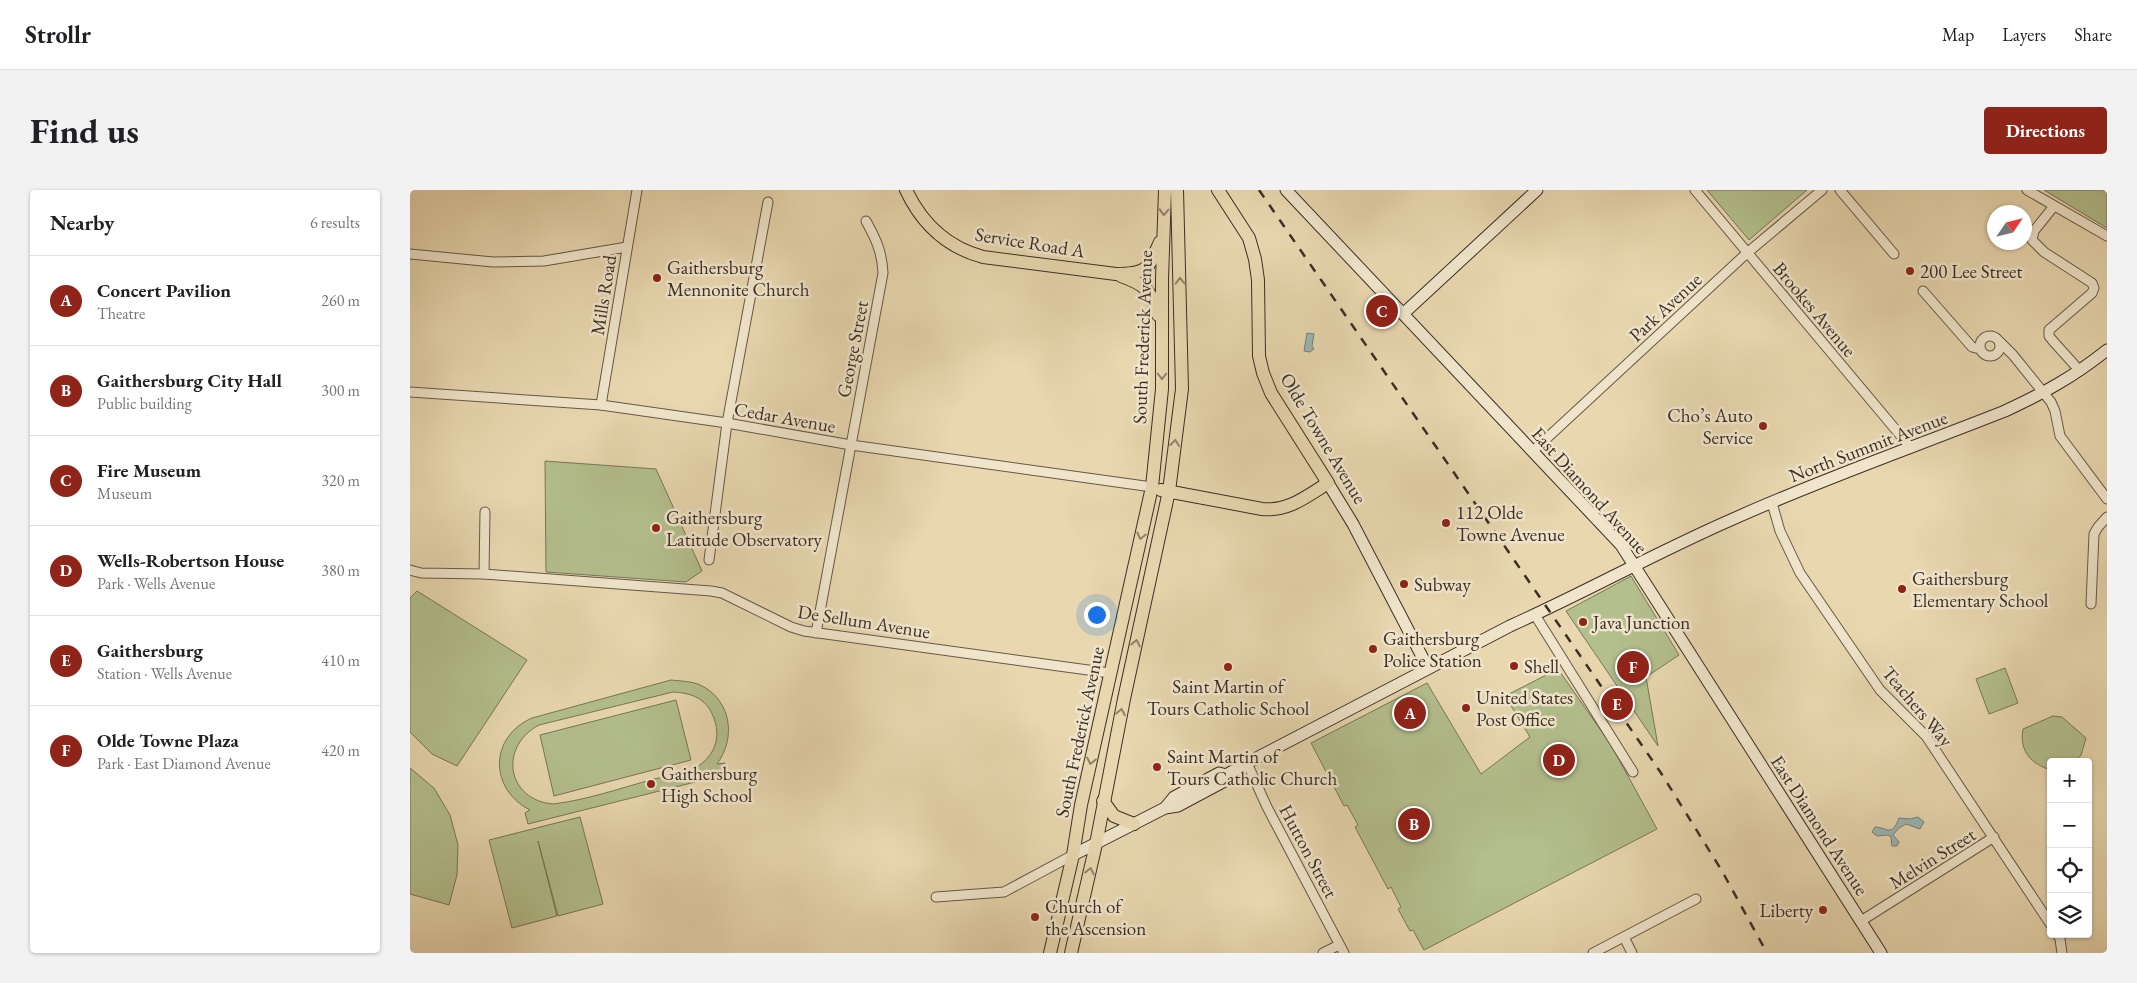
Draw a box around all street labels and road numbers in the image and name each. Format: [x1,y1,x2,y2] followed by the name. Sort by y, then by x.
[973,221,1087,264] street label: Service Road A
[1127,250,1158,424] street label: South Frederick Avenue
[585,253,622,337] street label: Mills Road
[1767,257,1862,362] street label: Brookes Avenue
[1624,267,1707,347] street label: Park Avenue
[831,299,874,400] street label: George Street
[1275,368,1373,508] street label: Olde Towne Avenue
[732,396,838,439] street label: Cedar Avenue
[1785,405,1951,488] street label: North Summit Avenue
[1526,422,1653,559] street label: East Diamond Avenue
[796,599,932,644] street label: De Sellum Avenue
[1049,644,1110,820] street label: South Frederick Avenue
[1876,661,1959,752] street label: Teachers Way
[1765,750,1874,900] street label: East Diamond Avenue
[1274,800,1344,902] street label: Hutton Street
[1884,822,1980,895] street label: Melvin Street

